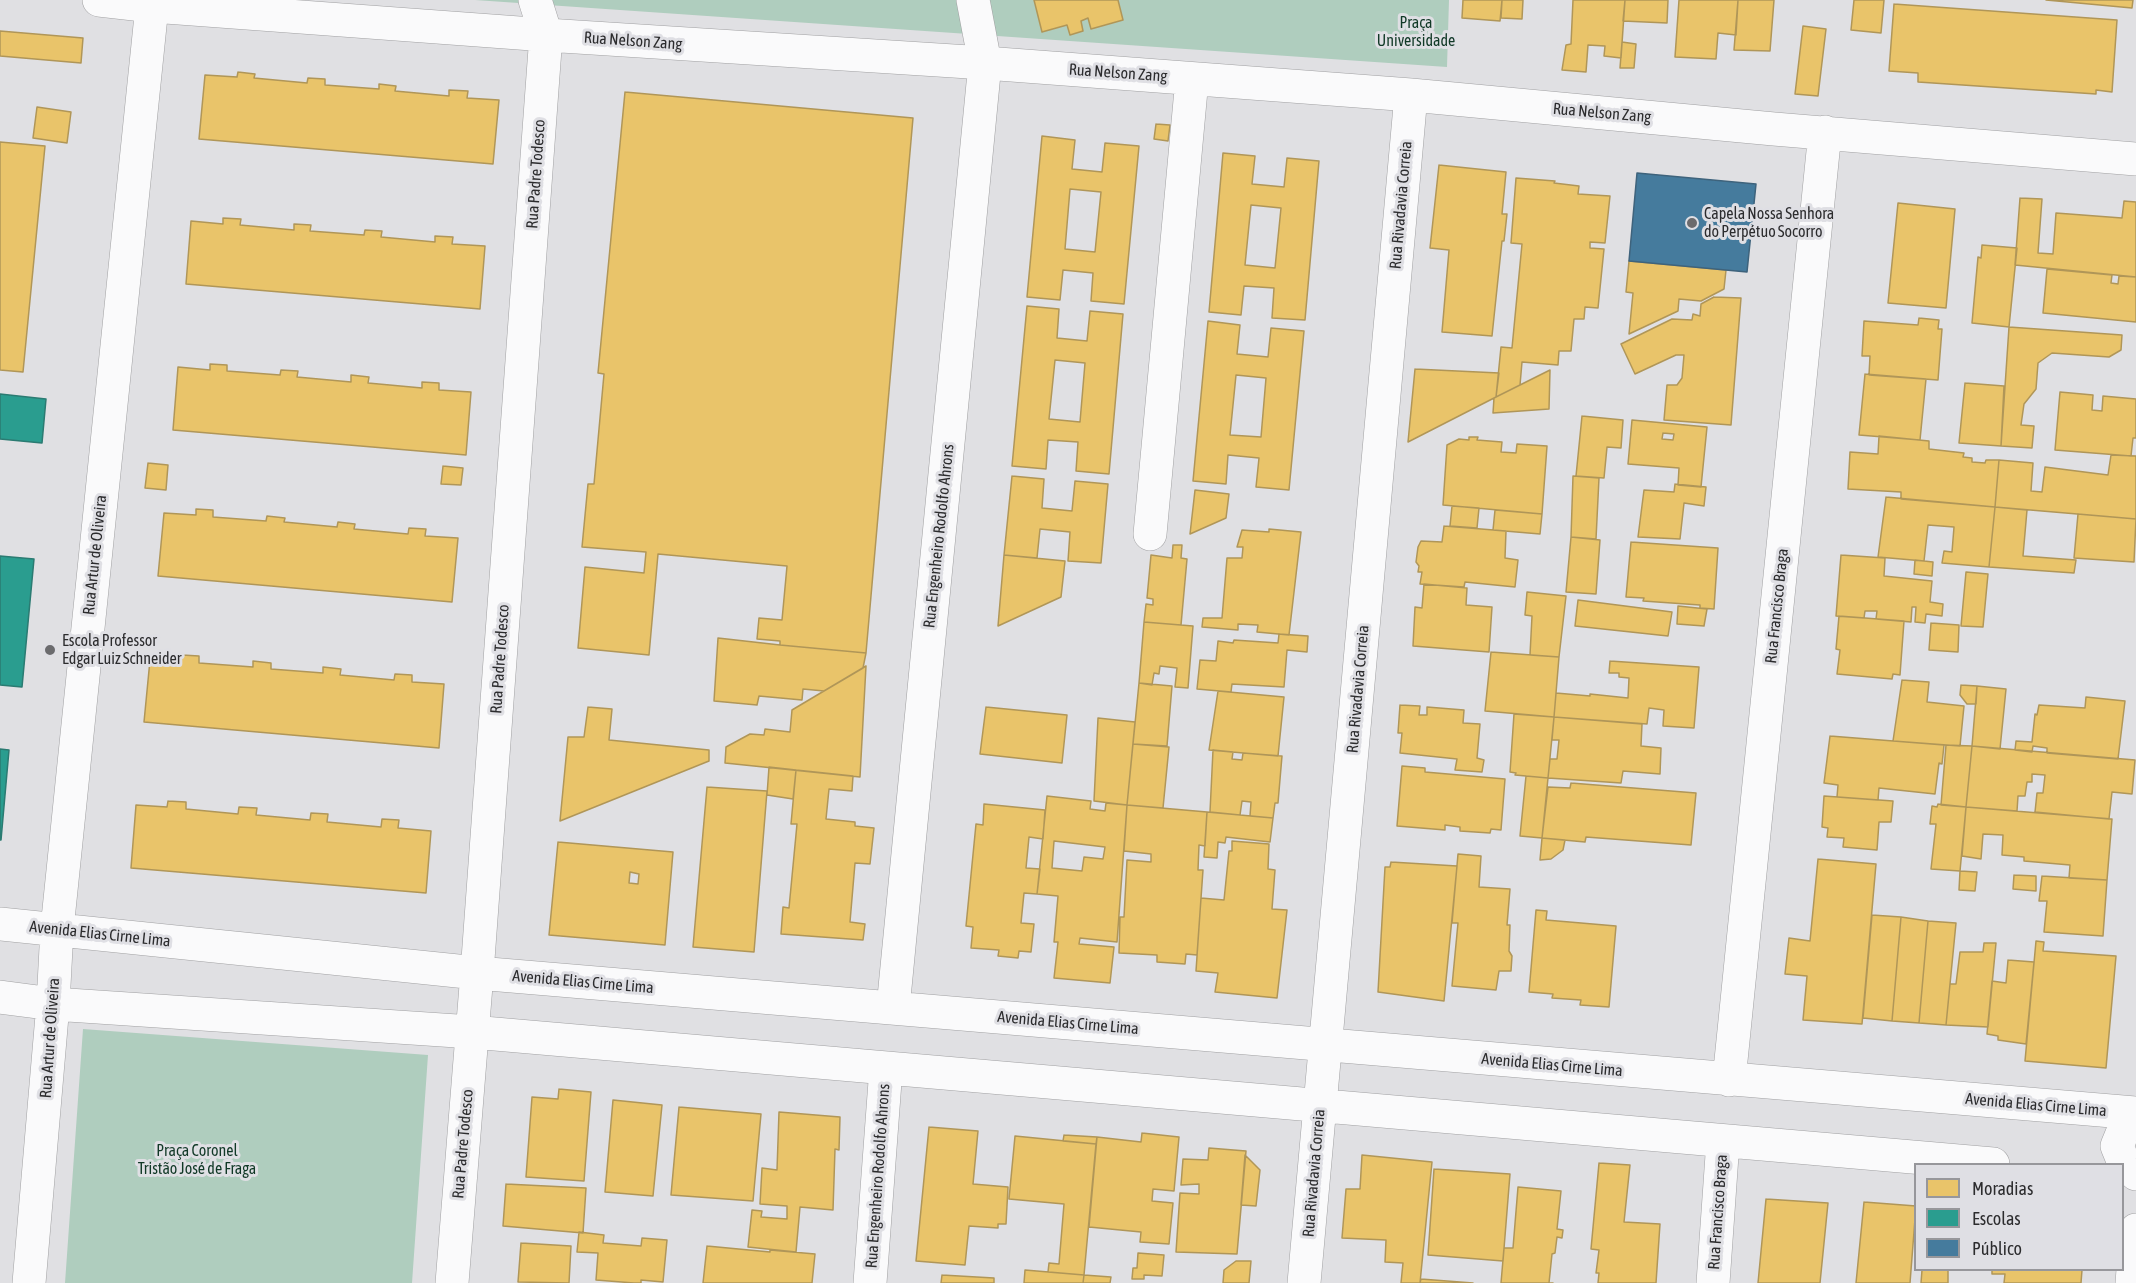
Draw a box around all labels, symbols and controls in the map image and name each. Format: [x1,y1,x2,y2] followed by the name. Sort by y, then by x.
[1377,13,1455,51] park label: Praça Universidade
[583,28,683,54] street label: Rua Nelson Zang
[1068,60,1168,86] street label: Rua Nelson Zang
[1552,99,1652,127] street label: Rua Nelson Zang
[523,119,549,229] street label: Rua Padre Todesco
[1386,140,1416,270] street label: Rua Rivadavia Correia
[1704,204,1834,242] place label: Capela Nossa Senhora do Perpétuo Socorro
[1685,216,1699,230] marker: Capela Nossa Senhora do Perpétuo Socorro
[920,443,958,629] street label: Rua Engenheiro Rodolfo Ahrons
[79,494,111,616] street label: Rua Artur de Oliveira
[1761,548,1793,664] street label: Rua Francisco Braga
[487,604,513,714] street label: Rua Padre Todesco
[1343,624,1373,754] street label: Rua Rivadavia Correia
[62,631,182,669] place label: Escola Professor Edgar Luiz Schneider
[43,643,57,657] marker: Escola Professor Edgar Luiz Schneider
[28,917,172,951] street label: Avenida Elias Cirne Lima
[512,966,654,998] street label: Avenida Elias Cirne Lima
[36,977,64,1099] street label: Rua Artur de Oliveira
[997,1007,1139,1039] street label: Avenida Elias Cirne Lima
[1481,1049,1623,1081] street label: Avenida Elias Cirne Lima
[862,1083,894,1269] street label: Rua Engenheiro Rodolfo Ahrons
[449,1089,477,1199] street label: Rua Padre Todesco
[1965,1089,2107,1121] street label: Avenida Elias Cirne Lima
[1299,1108,1329,1238] street label: Rua Rivadavia Correia
[138,1141,256,1179] park label: Praça Coronel Tristão José de Fraga
[1704,1154,1732,1270] street label: Rua Francisco Braga
[1914,1163,2124,1271] legend
[1972,1178,2033,1199] text: Moradias
[1972,1208,2021,1229] text: Escolas
[1972,1238,2022,1259] text: Público

